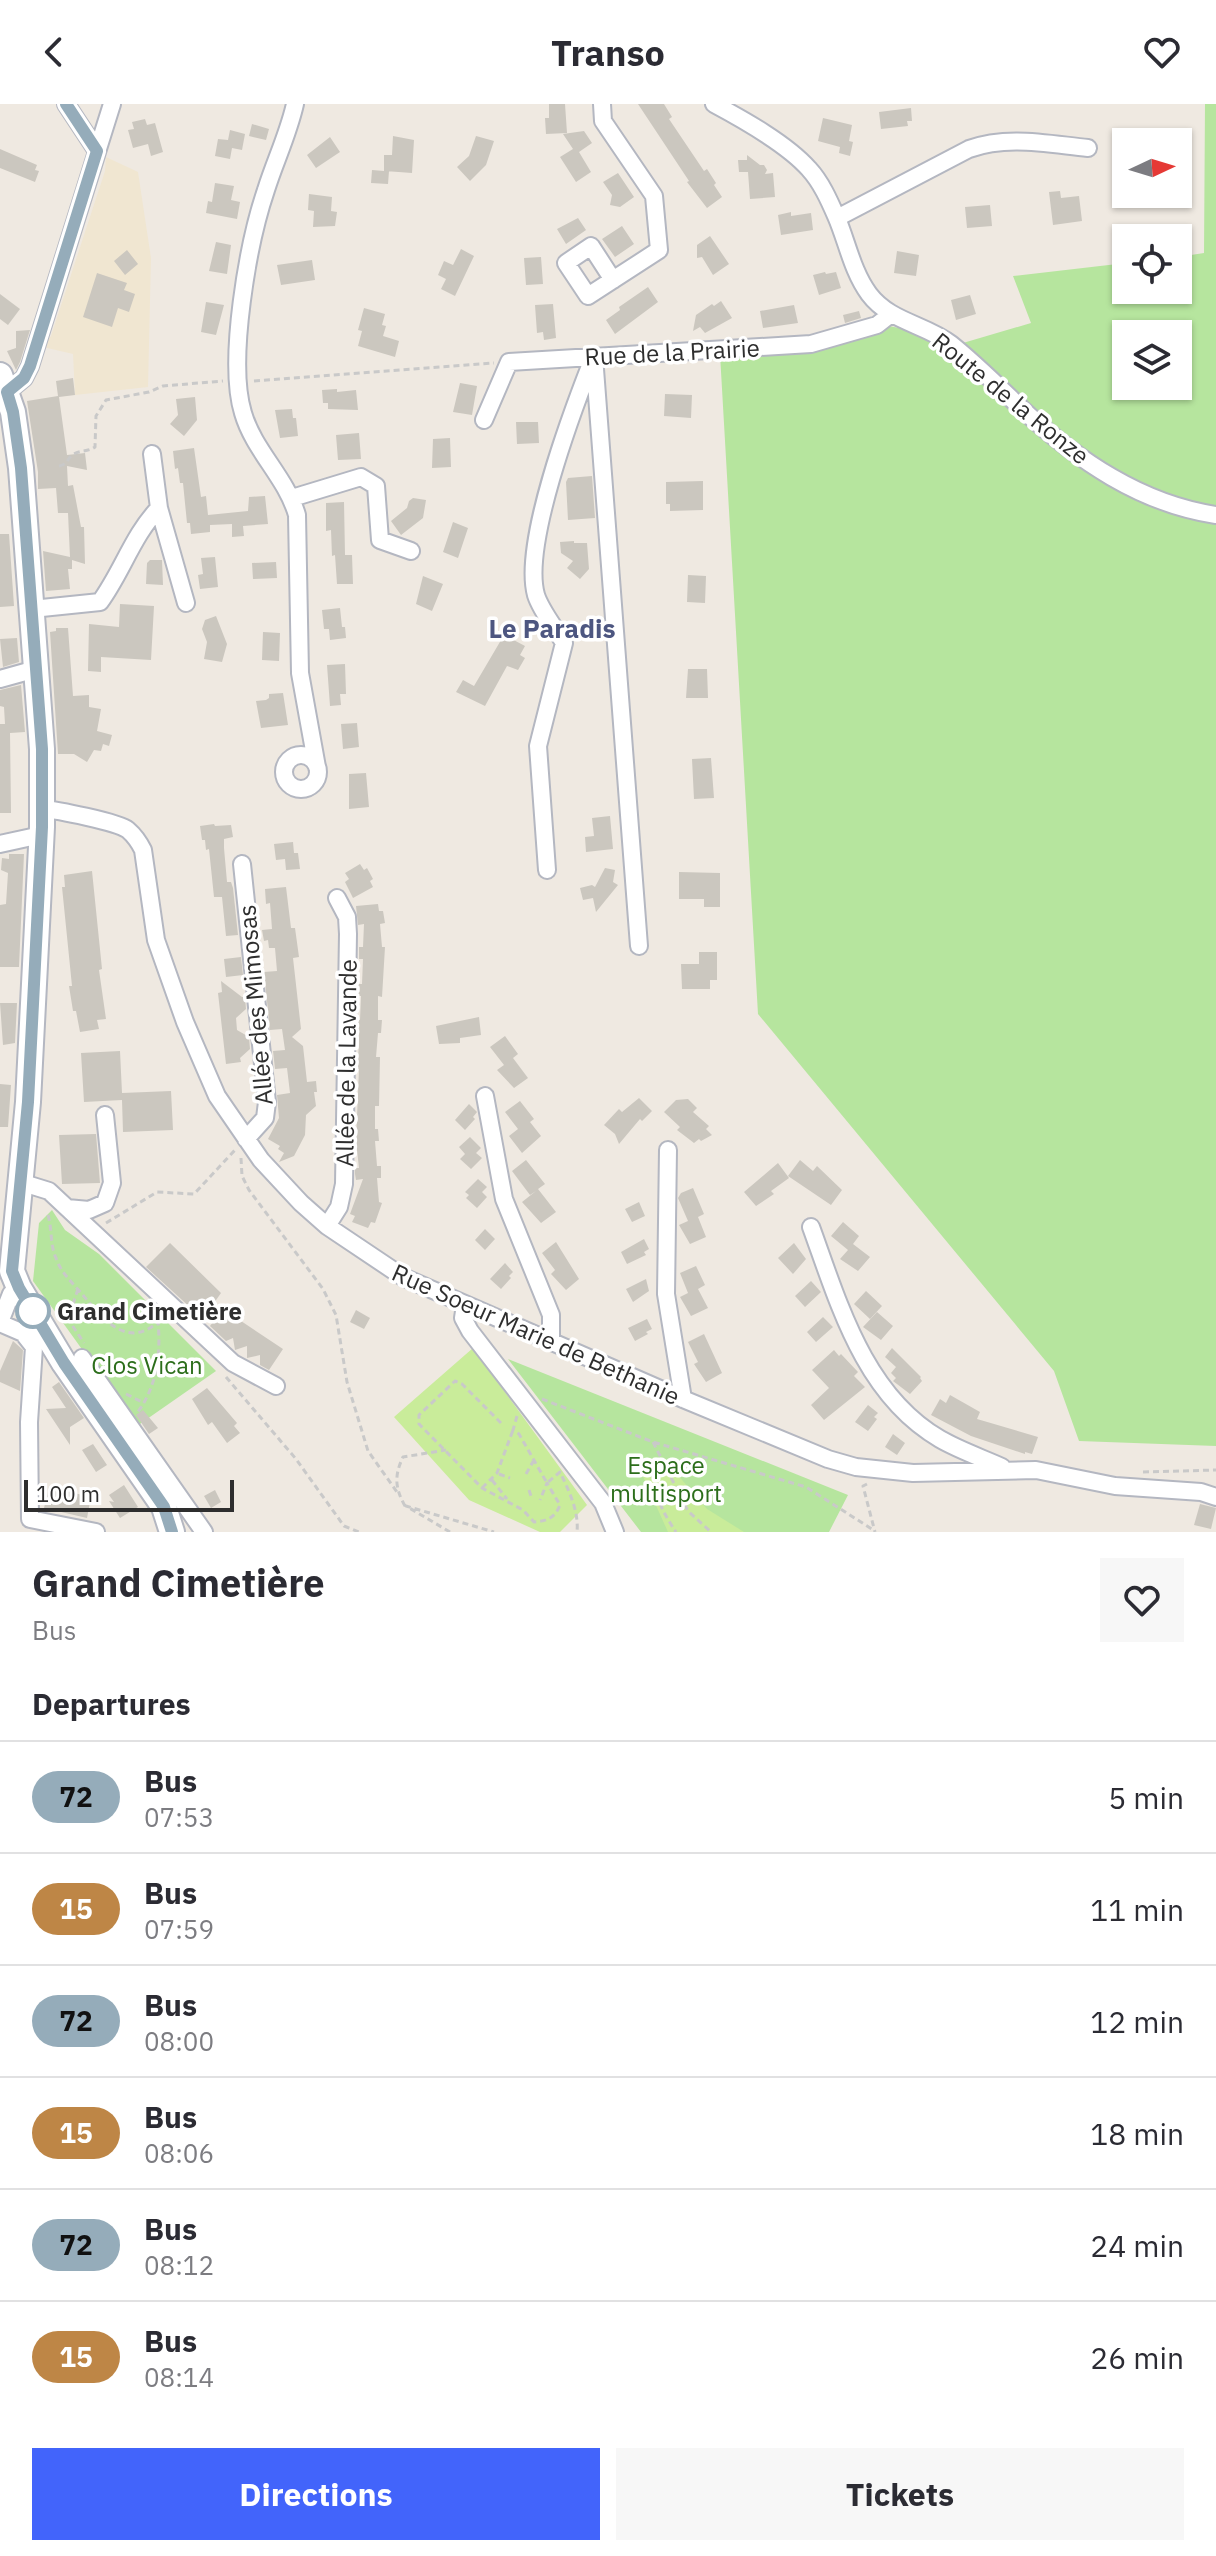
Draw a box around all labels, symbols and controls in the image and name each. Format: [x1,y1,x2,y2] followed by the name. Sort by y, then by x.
[551,29,665,76] text: Transo
[32,30,76,74] icon: back
[1140,30,1184,74] icon: heart
[1112,128,1192,208] north arrow
[1112,128,1192,400] map controls
[1112,224,1192,304] button: locate
[1112,320,1192,400] button: layers
[926,325,1096,471] street label: Route de la Ronze
[584,331,760,373] street label: Rue de la Prairie
[488,611,616,645] district label: Le Paradis
[230,904,280,1106] street label: Allée des Mimosas
[328,959,364,1167] street label: Allée de la Lavande
[387,1256,685,1412] street label: Rue Soeur Marie de Bethanie
[16,1294,50,1328] marker: Grand Cimetière
[57,1295,242,1327] place label: Grand Cimetière
[91,1349,203,1381] park label: Clos Vican
[610,1449,722,1509] park label: Espace multisport
[24,1476,234,1512] scale bar
[36,1479,100,1508] text: 100 m
[32,1558,325,1607] text: Grand Cimetière
[1100,1558,1184,1642] button: heart
[32,1613,76,1647] text: Bus
[32,1684,191,1723] text: Departures
[144,1761,197,1800] text: Bus
[59,1778,93,1815] text: 72
[1108,1778,1184,1817] text: 5 min
[144,1800,214,1834] text: 07:53
[144,1873,197,1912] text: Bus
[59,1890,93,1927] text: 15
[1090,1890,1184,1929] text: 11 min
[144,1912,214,1946] text: 07:59
[144,1985,197,2024] text: Bus
[59,2002,93,2039] text: 72
[1090,2002,1184,2041] text: 12 min
[144,2024,214,2058] text: 08:00
[144,2097,197,2136] text: Bus
[59,2114,93,2151] text: 15
[1090,2114,1184,2153] text: 18 min
[144,2136,214,2170] text: 08:06
[144,2209,197,2248] text: Bus
[59,2226,93,2263] text: 72
[1090,2226,1184,2265] text: 24 min
[144,2248,214,2282] text: 08:12
[144,2321,197,2360] text: Bus
[59,2338,93,2375] text: 15
[1090,2338,1184,2377] text: 26 min
[144,2360,214,2394] text: 08:14
[32,2448,600,2540] button: Directions
[616,2448,1184,2540] button: Tickets

